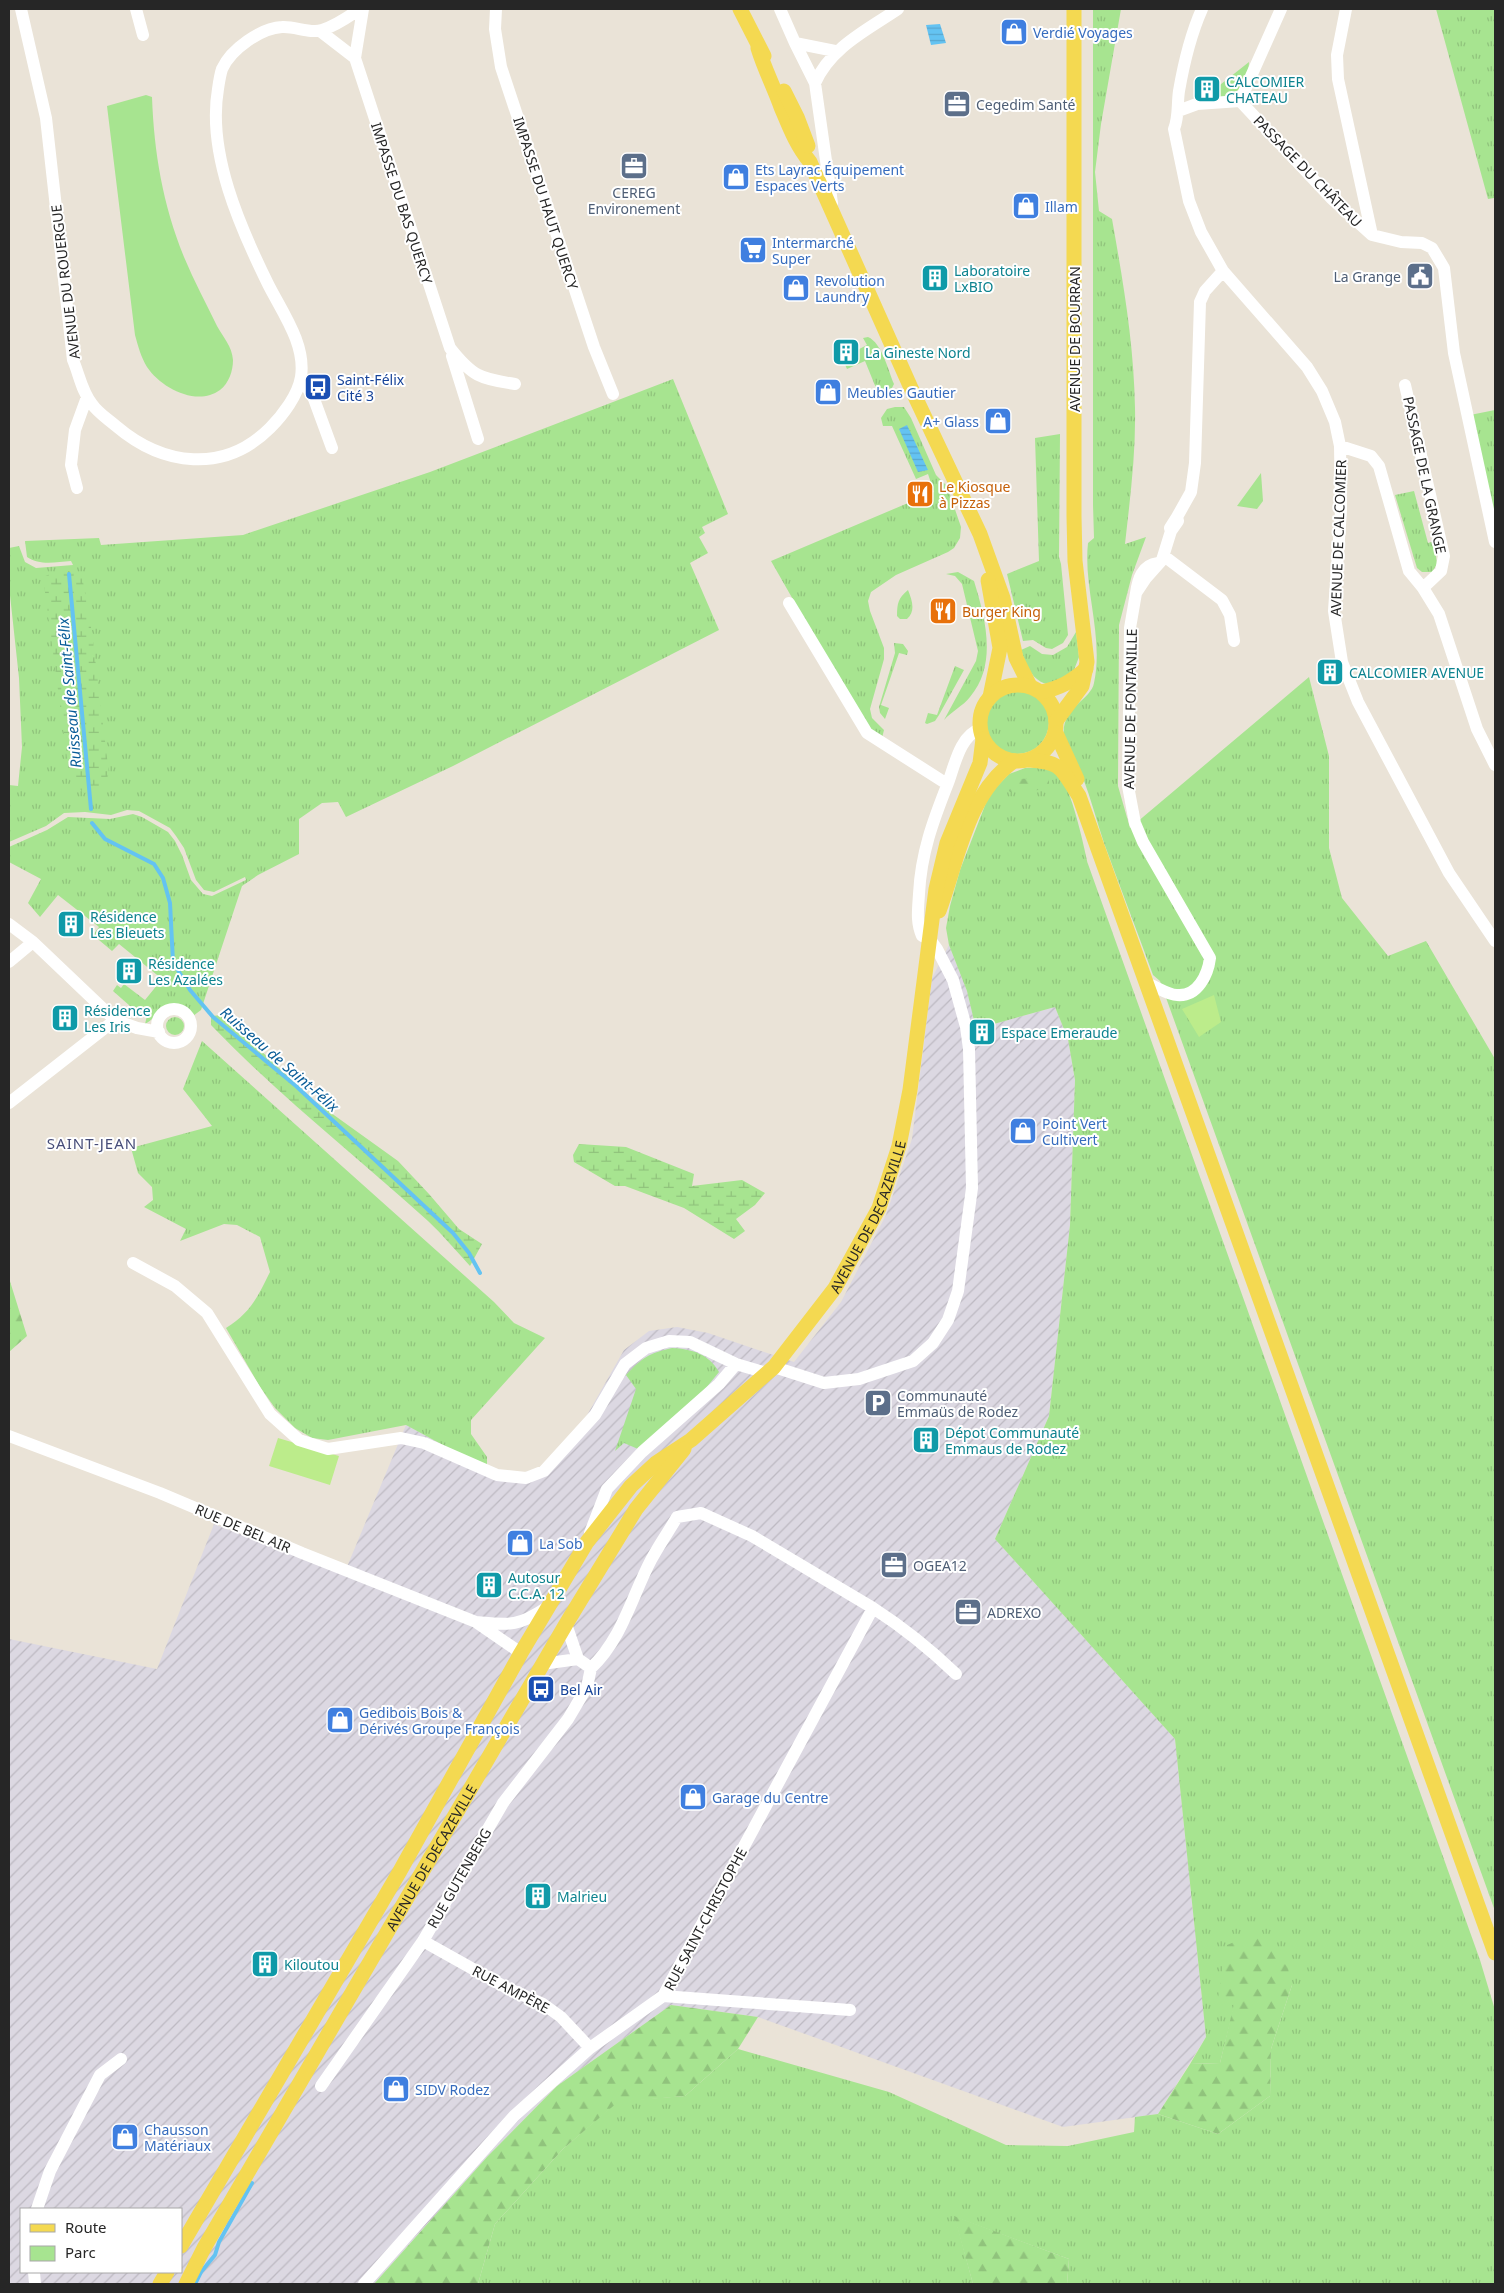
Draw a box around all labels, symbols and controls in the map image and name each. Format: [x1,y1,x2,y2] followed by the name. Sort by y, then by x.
[999,17,1029,47] shop icon: Verdié Voyages
[1033,23,1133,42] place label: Verdié Voyages
[1226,72,1305,107] place label: CALCOMIER CHATEAU
[1192,74,1222,104] building icon: CALCOMIER CHATEAU
[942,89,972,119] office icon: Cegedim Santé
[976,95,1075,114] place label: Cegedim Santé
[1250,111,1366,231] street label: PASSAGE DU CHÂTEAU
[509,114,583,292] street label: IMPASSE DU HAUT QUERCY
[367,120,437,286] street label: IMPASSE DU BAS QUERCY
[619,151,649,181] office icon: CEREG Environement
[755,160,904,195] place label: Ets Layrac Équipement Espaces Verts
[721,162,751,192] shop icon: Ets Layrac Équipement Espaces Verts
[588,183,680,218] place label: CEREG Environement
[1011,191,1041,221] shop icon: Illam
[1045,197,1078,216] place label: Illam
[46,204,84,360] street label: AVENUE DU ROUERGUE
[772,233,854,268] place label: Intermarché Super
[738,235,768,265] supermarket icon: Intermarché Super
[954,261,1030,296] place label: Laboratoire LxBIO
[1405,261,1435,291] public building icon: La Grange
[920,263,950,293] building icon: Laboratoire LxBIO
[1065,266,1084,412] street label: AVENUE DE BOURRAN
[1333,267,1401,286] place label: La Grange
[815,271,885,306] place label: Revolution Laundry
[781,273,811,303] shop icon: Revolution Laundry
[831,337,861,367] building icon: La Gineste Nord
[865,343,971,362] place label: La Gineste Nord
[337,370,405,405] place label: Saint-Félix Cité 3
[303,372,333,402] bus stop icon: Saint-Félix Cité 3
[813,377,843,407] shop icon: Meubles Gautier
[847,383,956,402] place label: Meubles Gautier
[1399,395,1451,555] street label: PASSAGE DE LA GRANGE
[983,406,1013,436] shop icon: A+ Glass
[923,412,979,431] place label: A+ Glass
[1326,459,1350,617] street label: AVENUE DE CALCOMIER
[939,477,1011,512] place label: Le Kiosque à Pizzas
[905,479,935,509] restaurant icon: Le Kiosque à Pizzas
[928,596,958,626] restaurant icon: Burger King
[962,602,1041,621] place label: Burger King
[52,616,86,769] water label: Ruisseau de Saint-Félix
[1119,628,1141,790] street label: AVENUE DE FONTANILLE
[1315,657,1345,687] building icon: CALCOMIER AVENUE
[1349,663,1484,682] place label: CALCOMIER AVENUE
[90,907,165,942] place label: Résidence Les Bleuets
[56,909,86,939] building icon: Résidence Les Bleuets
[148,954,223,989] place label: Résidence Les Azalées
[114,956,144,986] building icon: Résidence Les Azalées
[84,1001,151,1036] place label: Résidence Les Iris
[217,1002,344,1116] water label: Ruisseau de Saint-Félix
[50,1003,80,1033] building icon: Résidence Les Iris
[967,1017,997,1047] building icon: Espace Emeraude
[1001,1023,1118,1042] place label: Espace Emeraude
[1042,1114,1107,1149] place label: Point Vert Cultivert
[1008,1116,1038,1146] shop icon: Point Vert Cultivert
[47,1133,137,1153] district label: SAINT-JEAN
[825,1139,909,1296] street label: AVENUE DE DECAZEVILLE
[897,1386,1019,1421] place label: Communauté Emmaüs de Rodez
[863,1388,893,1418] parking icon: Communauté Emmaüs de Rodez
[945,1423,1079,1458] place label: Dépot Communauté Emmaus de Rodez
[911,1425,941,1455] building icon: Dépot Communauté Emmaus de Rodez
[192,1499,294,1557] street label: RUE DE BEL AIR
[505,1528,535,1558] shop icon: La Sob
[539,1534,583,1553] place label: La Sob
[879,1550,909,1580] office icon: OGEA12
[913,1556,967,1575] place label: OGEA12
[508,1568,565,1603] place label: Autosur C.C.A. 12
[474,1570,504,1600] building icon: Autosur C.C.A. 12
[953,1597,983,1627] office icon: ADREXO
[987,1603,1042,1622] place label: ADREXO
[526,1674,556,1704] bus stop icon: Bel Air
[560,1680,603,1699] place label: Bel Air
[359,1703,520,1738] place label: Gedibois Bois & Dérivés Groupe François
[325,1705,355,1735] shop icon: Gedibois Bois & Dérivés Groupe François
[381,1781,481,1934] street label: AVENUE DE DECAZEVILLE
[678,1782,708,1812] shop icon: Garage du Centre
[712,1788,828,1807] place label: Garage du Centre
[423,1824,495,1932] street label: RUE GUTENBERG
[659,1844,751,1994] street label: RUE SAINT-CHRISTOPHE
[523,1881,553,1911] building icon: Malrieu
[557,1887,607,1906] place label: Malrieu
[250,1949,280,1979] building icon: Kiloutou
[284,1955,339,1974] place label: Kiloutou
[469,1961,553,2017] street label: RUE AMPÈRE
[381,2074,411,2104] shop icon: SIDV Rodez
[415,2080,490,2099] place label: SIDV Rodez
[144,2120,211,2155] place label: Chausson Matériaux
[110,2122,140,2152] shop icon: Chausson Matériaux
[20,2208,182,2273] legend
[65,2217,107,2237] text: Route
[65,2242,96,2262] text: Parc

